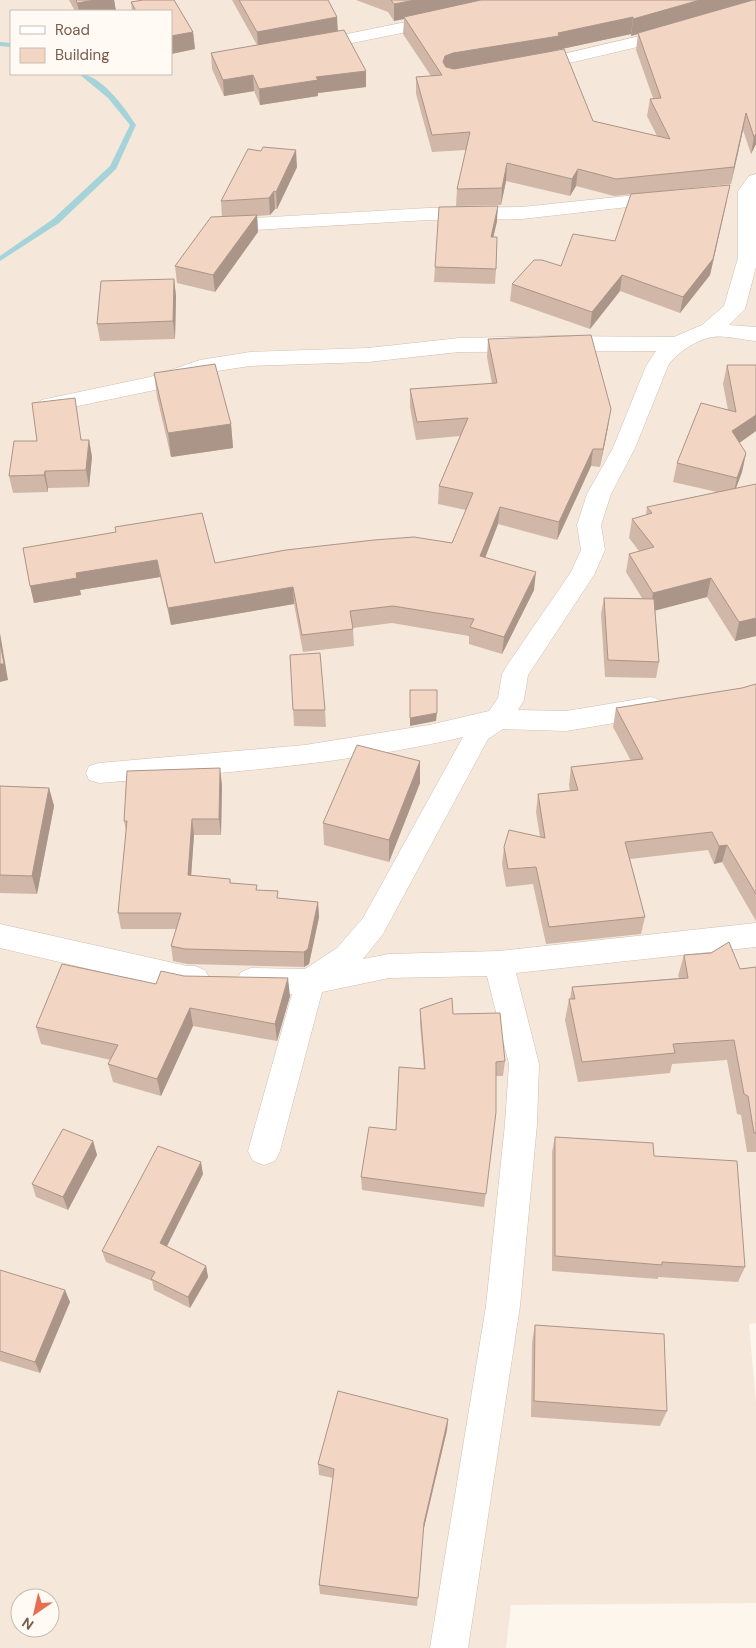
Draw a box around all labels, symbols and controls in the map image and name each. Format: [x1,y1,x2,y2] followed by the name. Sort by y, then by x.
[10,10,172,75] legend
[55,20,90,40] text: Road
[55,45,110,65] text: Building
[10,1588,60,1638] north arrow
[18,1613,37,1634] text: N

